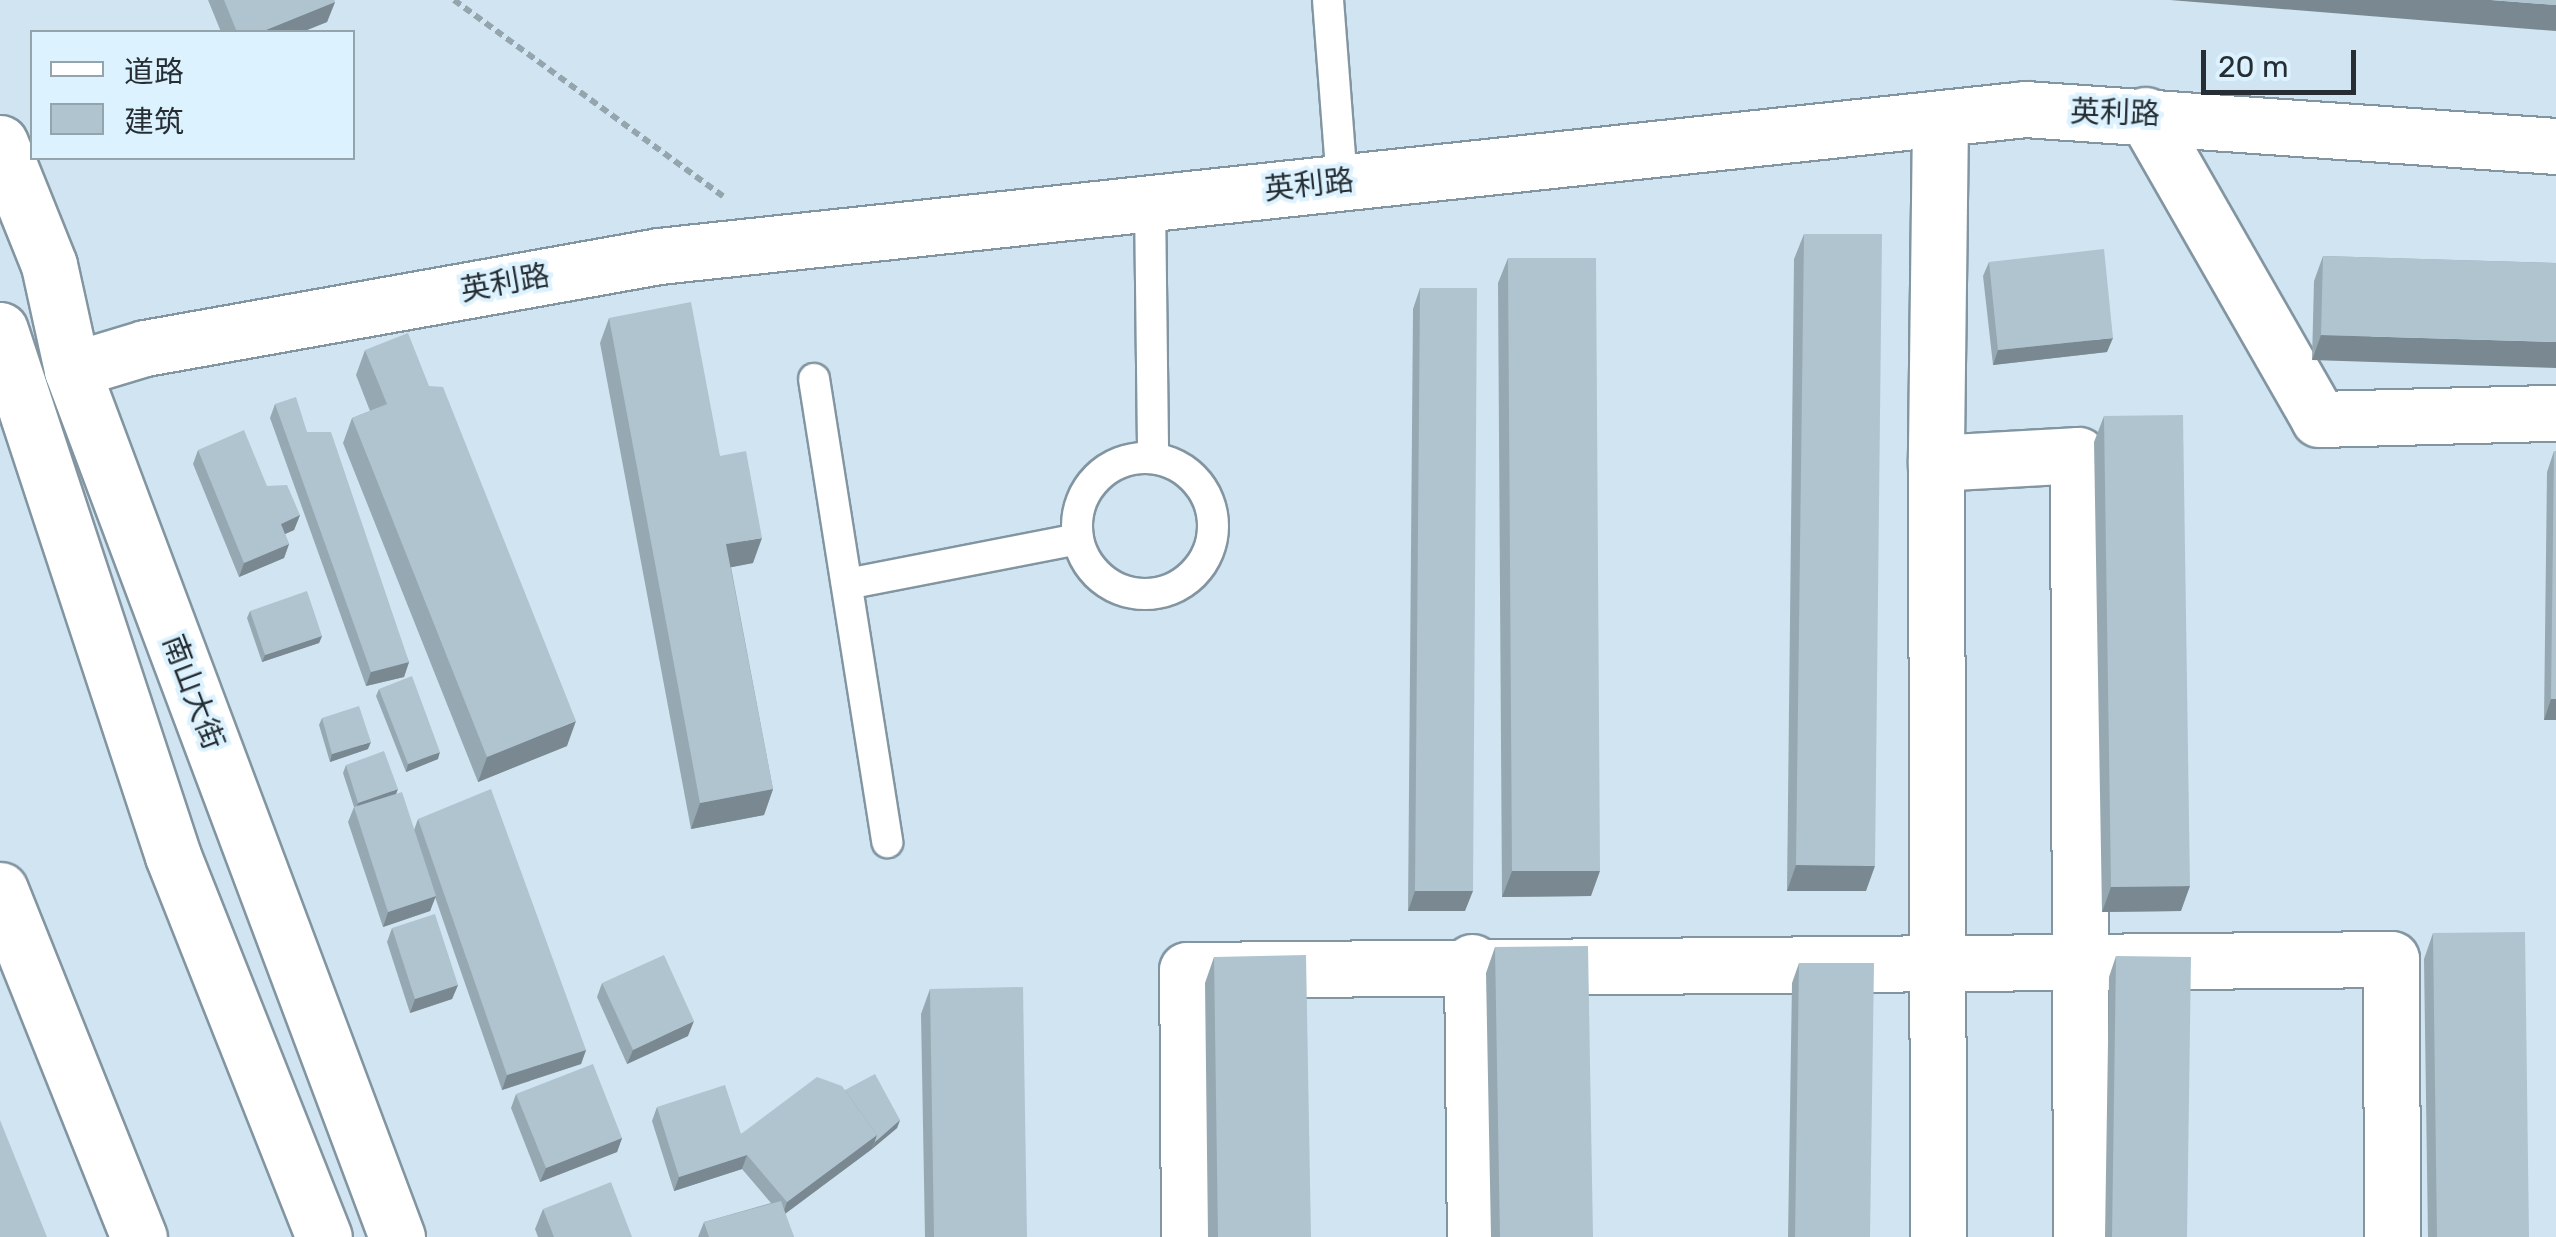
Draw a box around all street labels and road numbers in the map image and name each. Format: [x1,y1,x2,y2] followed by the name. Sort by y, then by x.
[2069,93,2161,133] street label: 英利路
[1262,162,1356,208] street label: 英利路
[458,257,552,309] street label: 英利路
[155,630,231,754] street label: 南山大街

